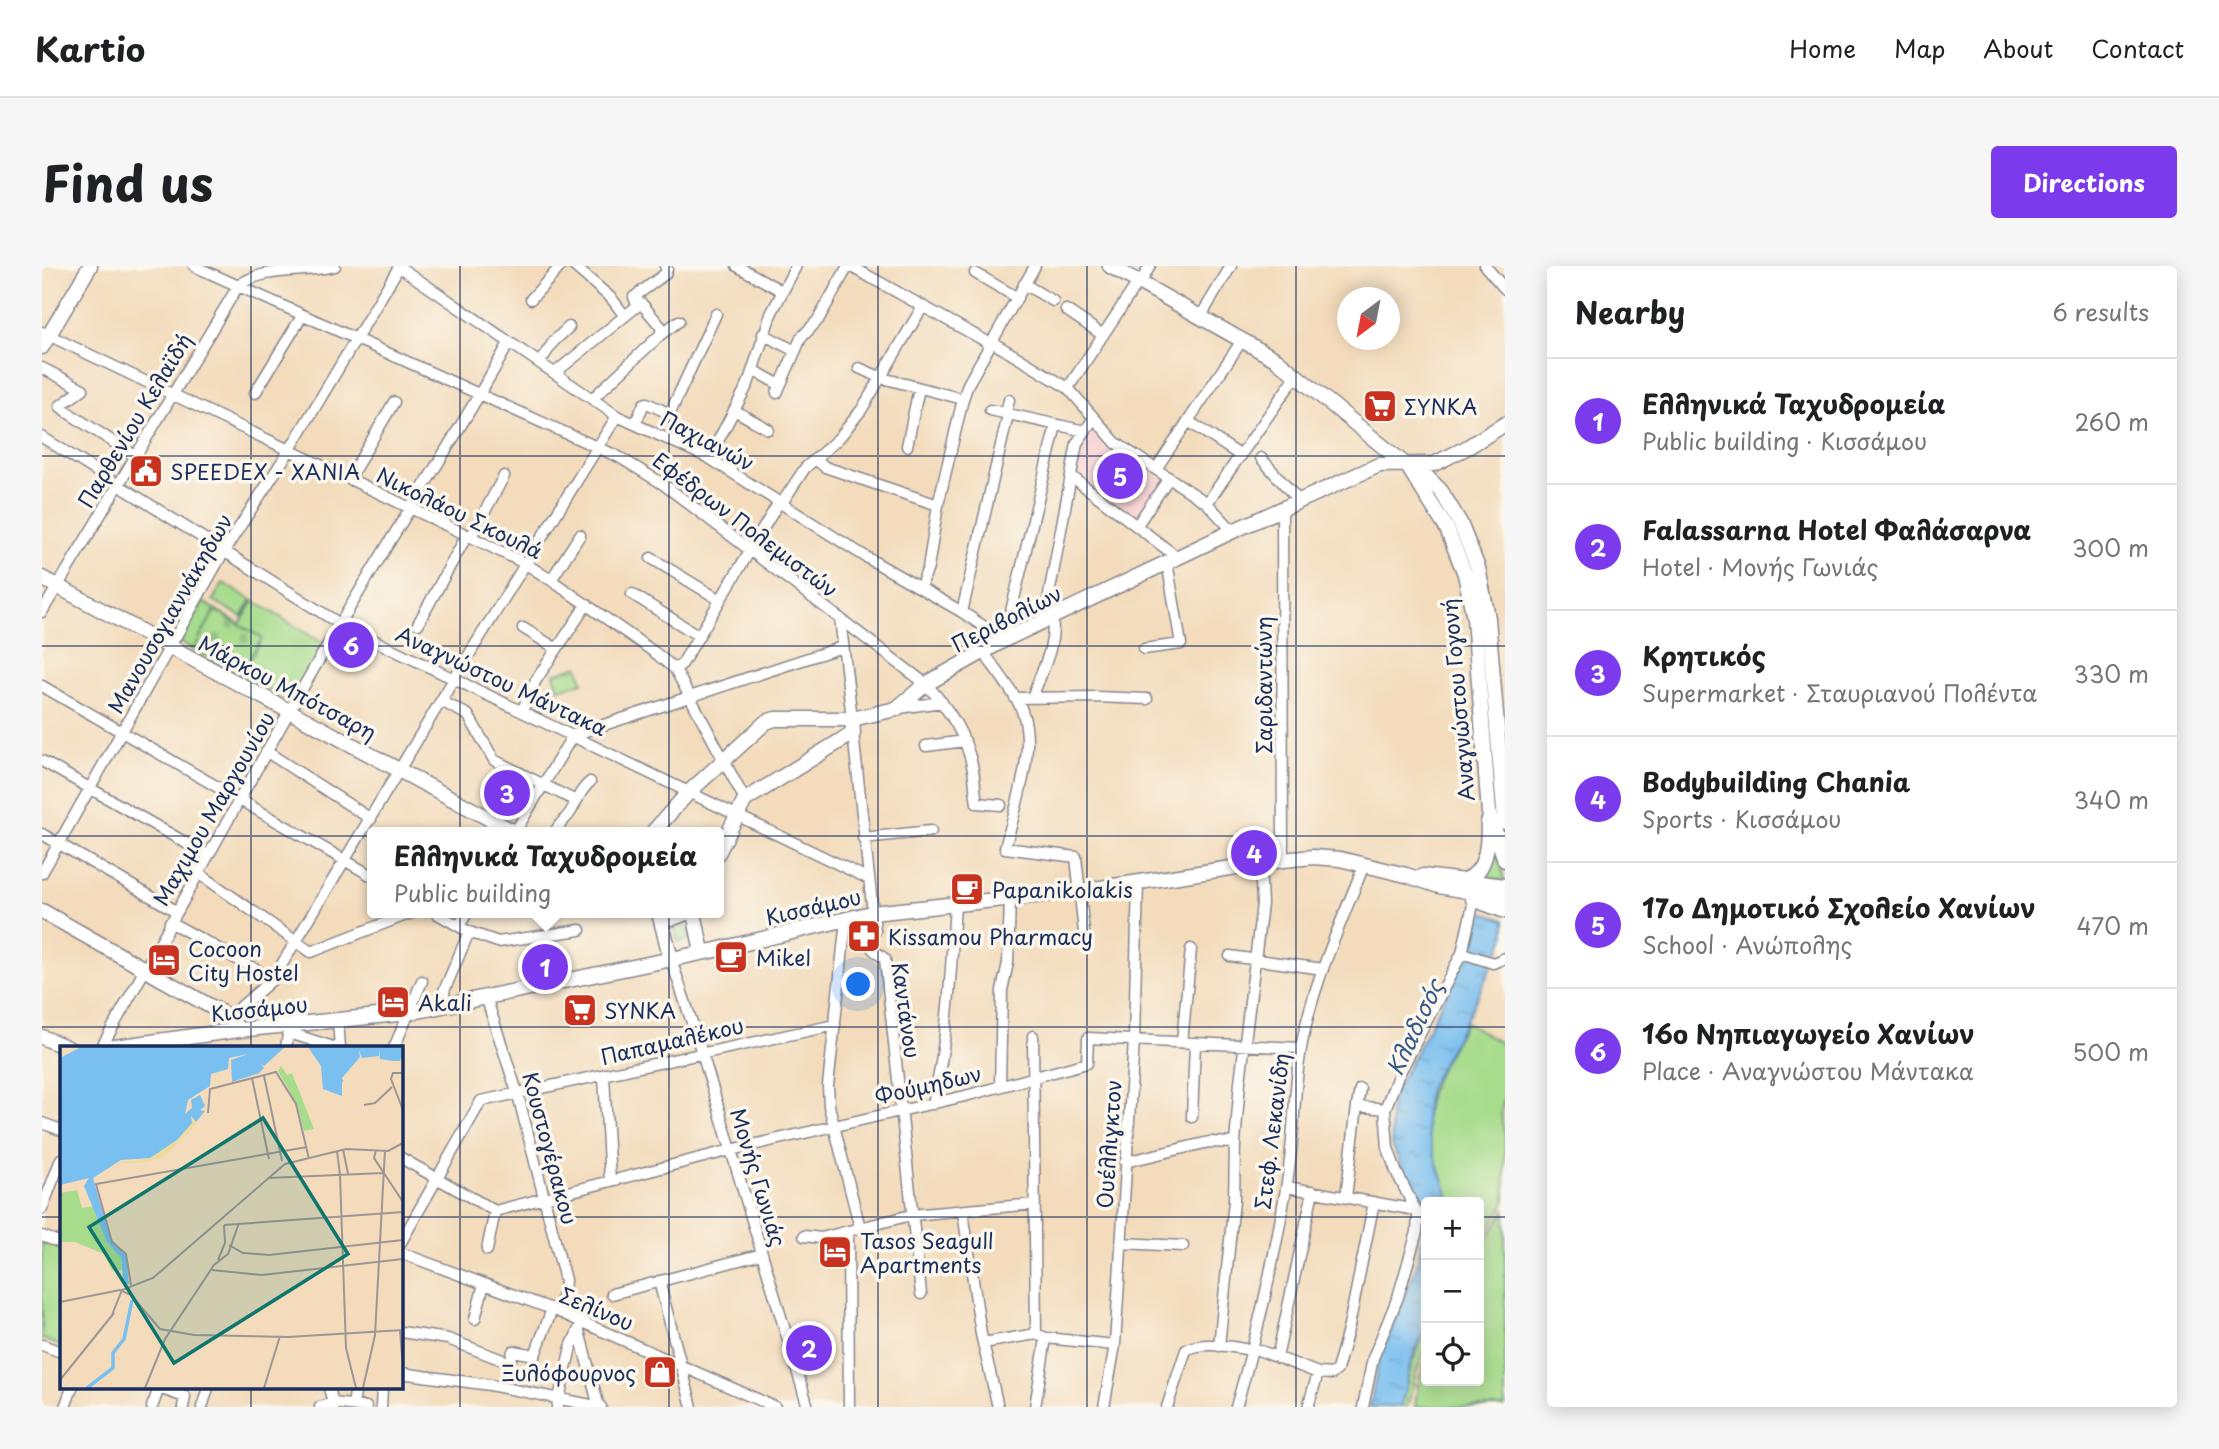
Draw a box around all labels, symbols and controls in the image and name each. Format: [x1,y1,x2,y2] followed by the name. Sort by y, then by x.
[35,23,145,73] text: Kartio
[1789,30,1856,66] text: Home
[1894,30,1945,66] text: Map
[1983,30,2053,66] text: About
[2091,30,2184,66] text: Contact
[42,145,213,219] text: Find us
[1991,146,2177,218] button: Directions
[1337,287,1400,350] north arrow
[1575,289,1685,334] text: Nearby
[2053,294,2149,329] text: 6 results
[69,327,199,513] street label: Παρθενίου Κελαϊδή
[1642,384,1945,423] text: Ελληνικά Ταχυδρομεία
[1361,387,1399,425] supermarket icon: ΣΥΝΚΑ
[1404,390,1477,422] place label: ΣΥΝΚΑ
[655,402,761,478] street label: Παχιανών
[1593,404,1604,439] text: 1
[2074,404,2149,439] text: 260 m
[1642,423,1927,458] text: Public building · Κισσάμου
[647,444,845,604] street label: Εφέδρων Πολεμιστών
[1097,450,1143,502] pin: 5
[127,452,165,490] public building icon: SPEEDEX - ΧΑΝΙΑ
[170,455,360,487] place label: SPEEDEX - ΧΑΝΙΑ
[372,458,548,566] street label: Νικολάου Σκουλά
[99,507,239,719] street label: Μανουσογιαννάκηδων
[1642,510,2031,549] text: Falassarna Hotel Φαλάσαρνα
[1590,530,1606,565] text: 2
[2072,530,2149,565] text: 300 m
[1642,549,1878,584] text: Hotel · Μονής Γωνιάς
[945,576,1067,660] street label: Περιβολίων
[1432,597,1482,803] street label: Αναγνώστου Γογονή
[1247,616,1279,754] street label: Σαριδαντώνη
[391,617,613,743] street label: Αναγνώστου Μάντακα
[328,619,374,671] pin: 6
[193,627,383,747] street label: Μάρκου Μπότσαρη
[1642,636,1766,675] text: Κρητικός
[1590,656,1606,691] text: 3
[2073,656,2149,691] text: 330 m
[1642,675,2037,710] text: Supermarket · Σταυριανού Πολέντα
[144,705,282,911] street label: Μαχιμου Mαργουνίου
[1642,762,1911,801] text: Bodybuilding Chania
[484,767,530,819] pin: 3
[1590,782,1606,817] text: 4
[2074,782,2149,817] text: 340 m
[1642,801,1841,836] text: Sports · Κισσάμου
[367,827,724,918] popup
[1231,827,1277,879] pin: 4
[394,836,697,875] text: Ελληνικά Ταχυδρομεία
[948,870,986,908] cafe icon: Papanikolakis
[992,873,1133,905] place label: Papanikolakis
[394,875,551,910] text: Public building
[762,879,864,933] street label: Κισσάμου
[1642,888,2036,927] text: 17ο Δημοτικό Σχολείο Χανίων
[1591,908,1605,943] text: 5
[2076,908,2149,943] text: 470 m
[845,917,883,955] pharmacy icon: Kissamou Pharmacy
[888,920,1093,952] place label: Kissamou Pharmacy
[1642,927,1853,962] text: School · Ανώπολης
[188,932,299,988] place label: Cocoon City Hostel
[712,938,750,976] cafe icon: Mikel
[145,941,183,979] hotel icon: Cocoon City Hostel
[522,941,568,993] pin: 1
[756,941,811,973] place label: Mikel
[884,960,930,1060] street label: Καντάνου
[841,967,875,1001] your location
[1377,971,1452,1081] water label: Κλαδισός
[374,983,412,1021] hotel icon: Akali
[418,986,472,1018] place label: Akali
[209,987,309,1029] street label: Κισσάμου
[561,991,599,1029] supermarket icon: SYNKA
[604,994,676,1026] place label: SYNKA
[597,1008,747,1072] street label: Παπαμαλέκου
[1642,1014,1975,1053] text: 16ο Νηπιαγωγείο Χανίων
[1590,1034,1606,1069] text: 6
[2072,1034,2149,1069] text: 500 m
[60,1046,402,1390] inset map
[1246,1051,1296,1211] street label: Στεφ. Λεκανίδη
[1642,1053,1974,1088] text: Place · Αναγνώστου Μάντακα
[871,1056,985,1112] street label: Φούμηδων
[515,1068,587,1228] street label: Κουστογέρακου
[1088,1079,1128,1209] street label: Ουέλλιγκτον
[723,1104,795,1250] street label: Μονής Γωνιάς
[1421,1197,1484,1386] map controls
[1421,1197,1484,1260] button: +
[860,1224,994,1280] place label: Tasos Seagull Apartments
[816,1233,854,1271] hotel icon: Tasos Seagull Apartments
[1421,1260,1484,1323] button: −
[555,1278,639,1338] street label: Σελίνου
[786,1322,832,1374] pin: 2
[1421,1323,1484,1386] button: locate
[641,1353,679,1391] shop icon: Ξυλόφουρνος
[501,1356,636,1388] place label: Ξυλόφουρνος

